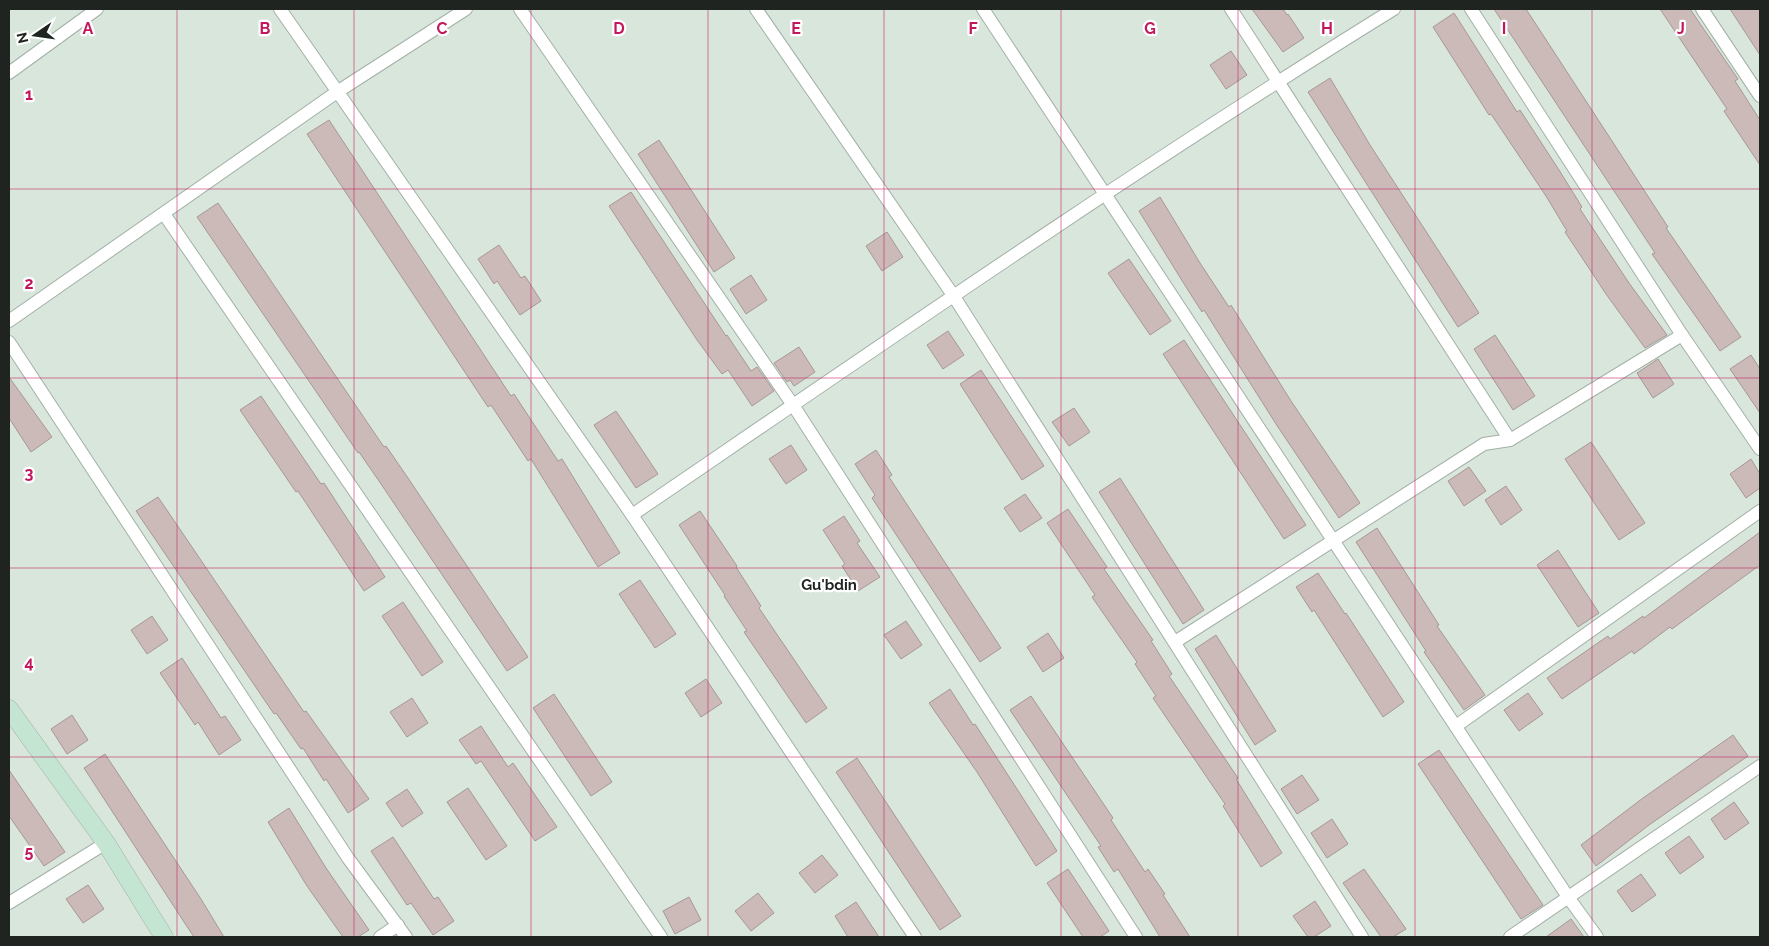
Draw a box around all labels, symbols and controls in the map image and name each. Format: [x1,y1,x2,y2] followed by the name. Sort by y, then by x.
[10,10,60,60] north arrow
[83,19,94,38] text: A
[260,19,271,38] text: B
[437,19,448,38] text: C
[613,19,625,38] text: D
[791,19,801,38] text: E
[968,19,978,38] text: F
[1144,19,1156,38] text: G
[1321,19,1333,38] text: H
[1502,19,1506,38] text: I
[1677,19,1685,38] text: J
[13,31,31,45] text: N
[25,85,33,104] text: 1
[24,274,34,293] text: 2
[25,464,34,483] text: 3
[801,576,857,594] district label: Gu'bdin
[24,653,34,672] text: 4
[25,842,34,861] text: 5

